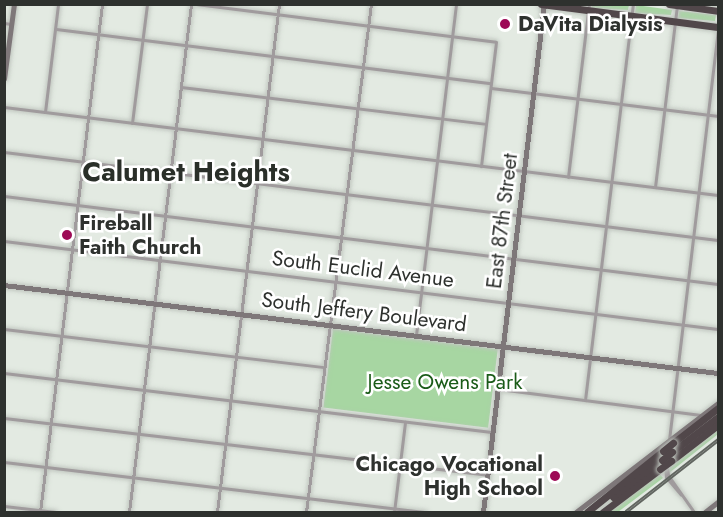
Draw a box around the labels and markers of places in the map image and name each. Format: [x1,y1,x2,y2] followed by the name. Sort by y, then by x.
[518,11,663,37] place label: DaVita Dialysis
[496,15,514,33] marker: DaVita Dialysis
[79,210,201,260] place label: Fireball Faith Church
[60,228,74,242] marker: Fireball Faith Church
[356,451,543,501] place label: Chicago Vocational High School
[548,469,562,483] marker: Chicago Vocational High School

